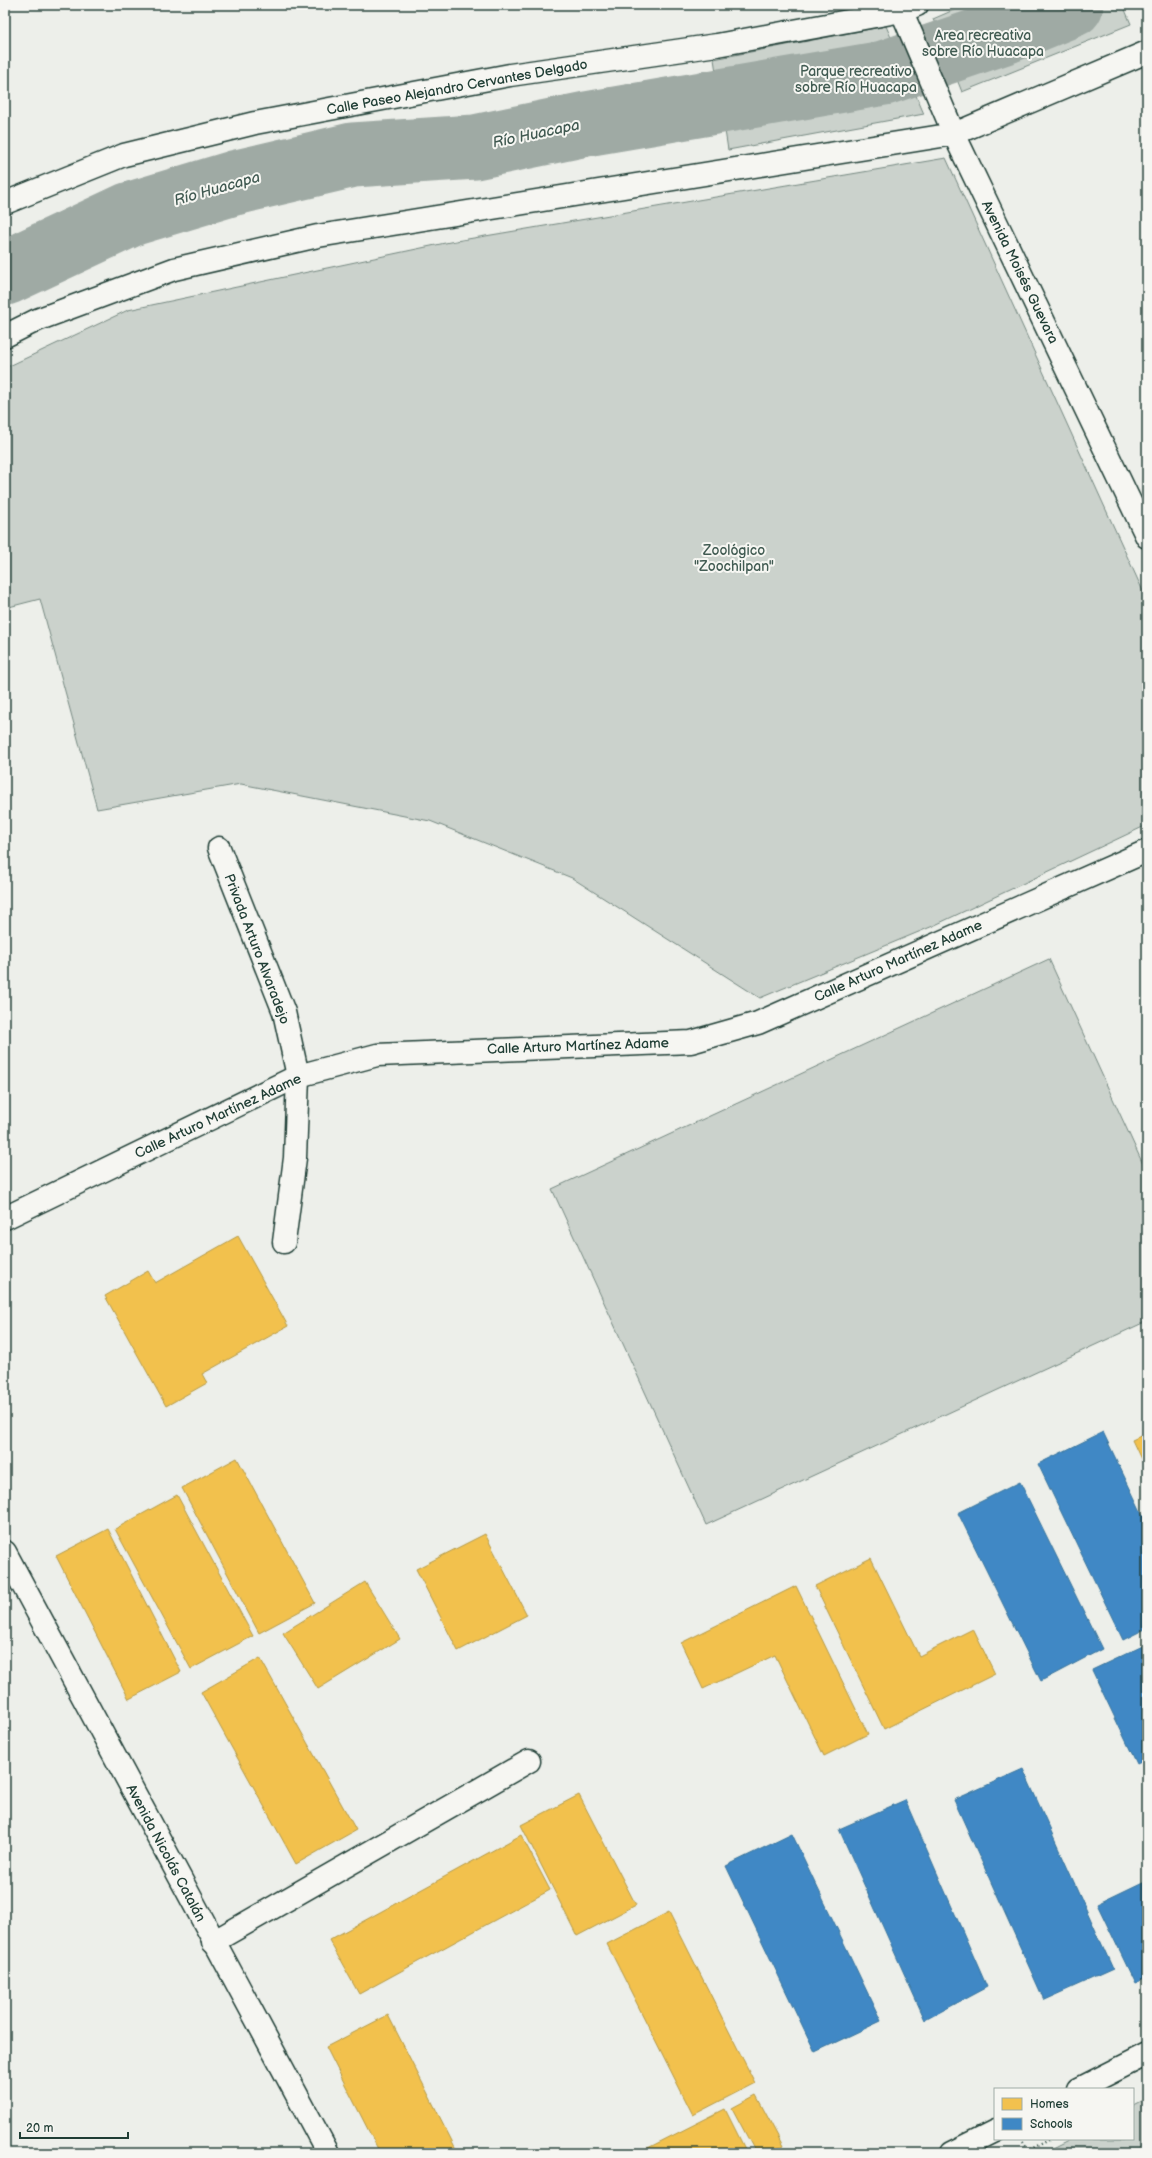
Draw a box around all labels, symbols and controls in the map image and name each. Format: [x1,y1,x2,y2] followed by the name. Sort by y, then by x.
[922,27,1044,60] park label: Area recreativa sobre Río Huacapa
[325,56,589,118] street label: Calle Paseo Alejandro Cervantes Delgado
[795,63,917,96] park label: Parque recreativo sobre Río Huacapa
[491,116,581,152] water label: Río Huacapa
[172,168,262,210] water label: Río Huacapa
[978,198,1062,346] street label: Avenida Moisés Guevara
[694,542,774,575] park label: Zoológico "Zoochilpan"
[220,871,294,1027] street label: Privada Arturo Alvaradejo
[811,916,985,1006] street label: Calle Arturo Martínez Adame
[487,1034,669,1058] street label: Calle Arturo Martínez Adame
[132,1070,304,1162] street label: Calle Arturo Martínez Adame
[122,1781,210,1925] street label: Avenida Nicolás Catalán
[994,2088,1134,2140] legend
[1030,2097,1069,2112] text: Homes
[20,2114,128,2140] scale bar
[1030,2117,1073,2132] text: Schools
[26,2121,53,2136] text: 20 m

